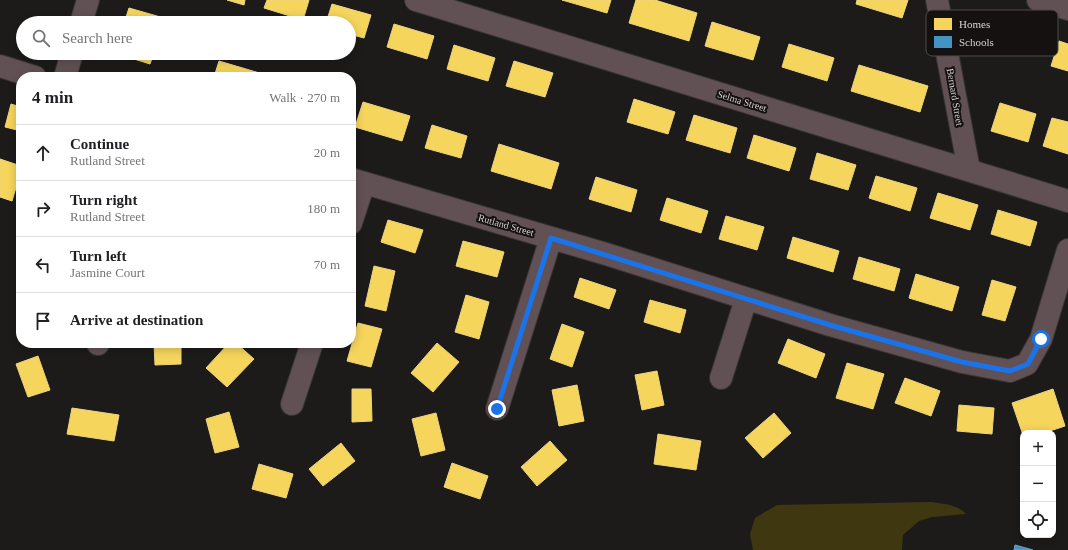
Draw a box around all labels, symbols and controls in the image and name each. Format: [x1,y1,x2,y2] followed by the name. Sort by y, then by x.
[926,10,1058,56] legend
[16,16,356,60] search box
[959,18,990,30] text: Homes
[30,27,52,49] icon: search
[62,30,132,46] text: Search here
[959,36,994,48] text: Schools
[945,67,965,127] street label: Bernard Street
[32,88,73,107] text: 4 min
[716,88,768,114] street label: Selma Street
[269,90,340,105] text: Walk · 270 m
[70,136,129,152] text: Continue
[32,142,54,164] icon: ahead
[314,145,340,160] text: 20 m
[70,153,145,168] text: Rutland Street
[70,192,137,208] text: Turn right
[32,198,54,220] icon: right
[307,201,340,216] text: 180 m
[70,209,145,224] text: Rutland Street
[477,212,535,238] street label: Rutland Street
[70,248,127,264] text: Turn left
[32,254,54,276] icon: left
[314,257,340,272] text: 70 m
[70,265,145,280] text: Jasmine Court
[32,310,54,332] icon: arrive
[70,312,203,328] text: Arrive at destination
[1032,330,1050,348] route start
[488,400,506,418] route end
[1020,430,1056,538] map controls
[1020,430,1056,466] button: +
[1020,466,1056,502] button: −
[1020,502,1056,538] button: locate

